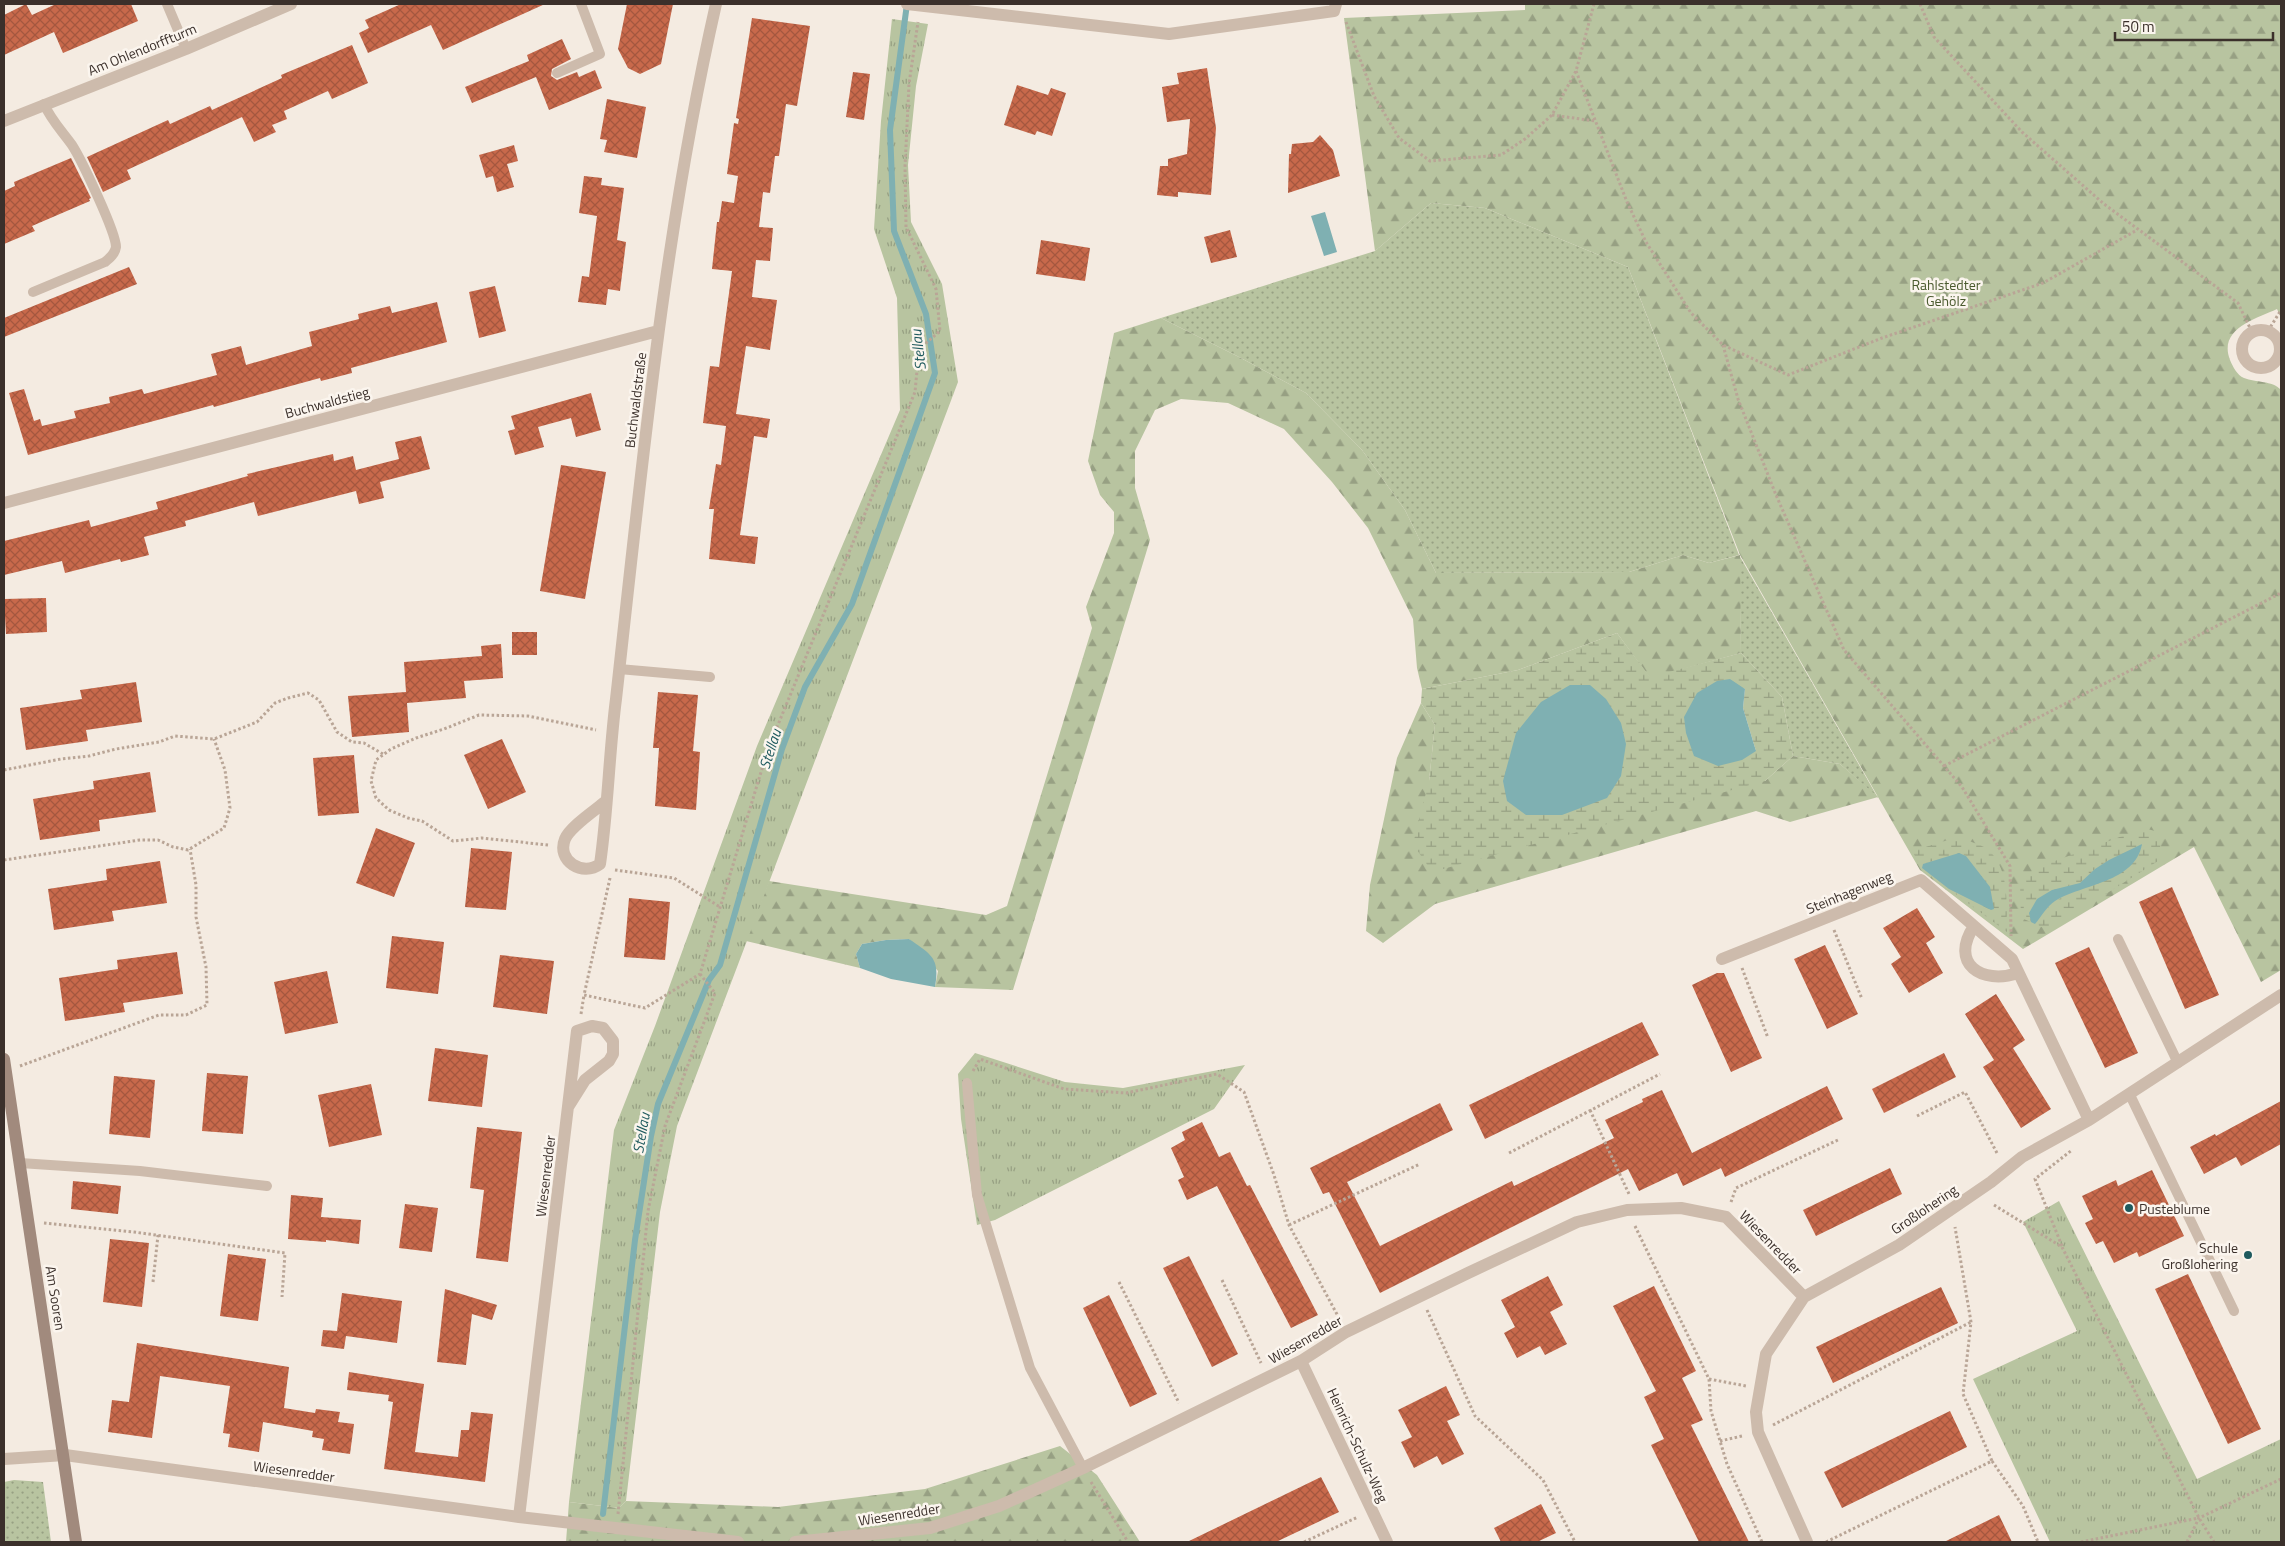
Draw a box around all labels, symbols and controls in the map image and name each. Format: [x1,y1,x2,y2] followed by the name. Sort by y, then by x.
[2115,10,2272,42] scale bar
[2122,15,2155,38] text: 50 m
[85,18,199,80] street label: Am Ohlendorffturm
[1911,274,1981,311] park label: Rahlstedter Gehölz
[904,327,932,372] water label: Stellau
[619,351,651,449] street label: Buchwaldstraße
[282,381,372,423] street label: Buchwaldstieg
[753,725,788,772] water label: Stellau
[1803,865,1895,919] street label: Steinhagenweg
[626,1110,656,1155] water label: Stellau
[530,1134,560,1218] street label: Wiesenredder
[1886,1179,1962,1239] street label: Großlohering
[2139,1198,2210,1219] place label: Pusteblume
[2123,1202,2135,1214] marker: Pusteblume
[1735,1205,1807,1279] street label: Wiesenredder
[2161,1237,2238,1274] place label: Schule Großlohering
[2242,1249,2254,1261] marker: Schule Großlohering
[41,1264,71,1332] street label: Am Sooren
[1264,1309,1346,1369] street label: Wiesenredder
[1322,1384,1394,1506] street label: Heinrich-Schulz-Weg
[252,1455,336,1487] street label: Wiesenredder
[857,1497,941,1531] street label: Wiesenredder

